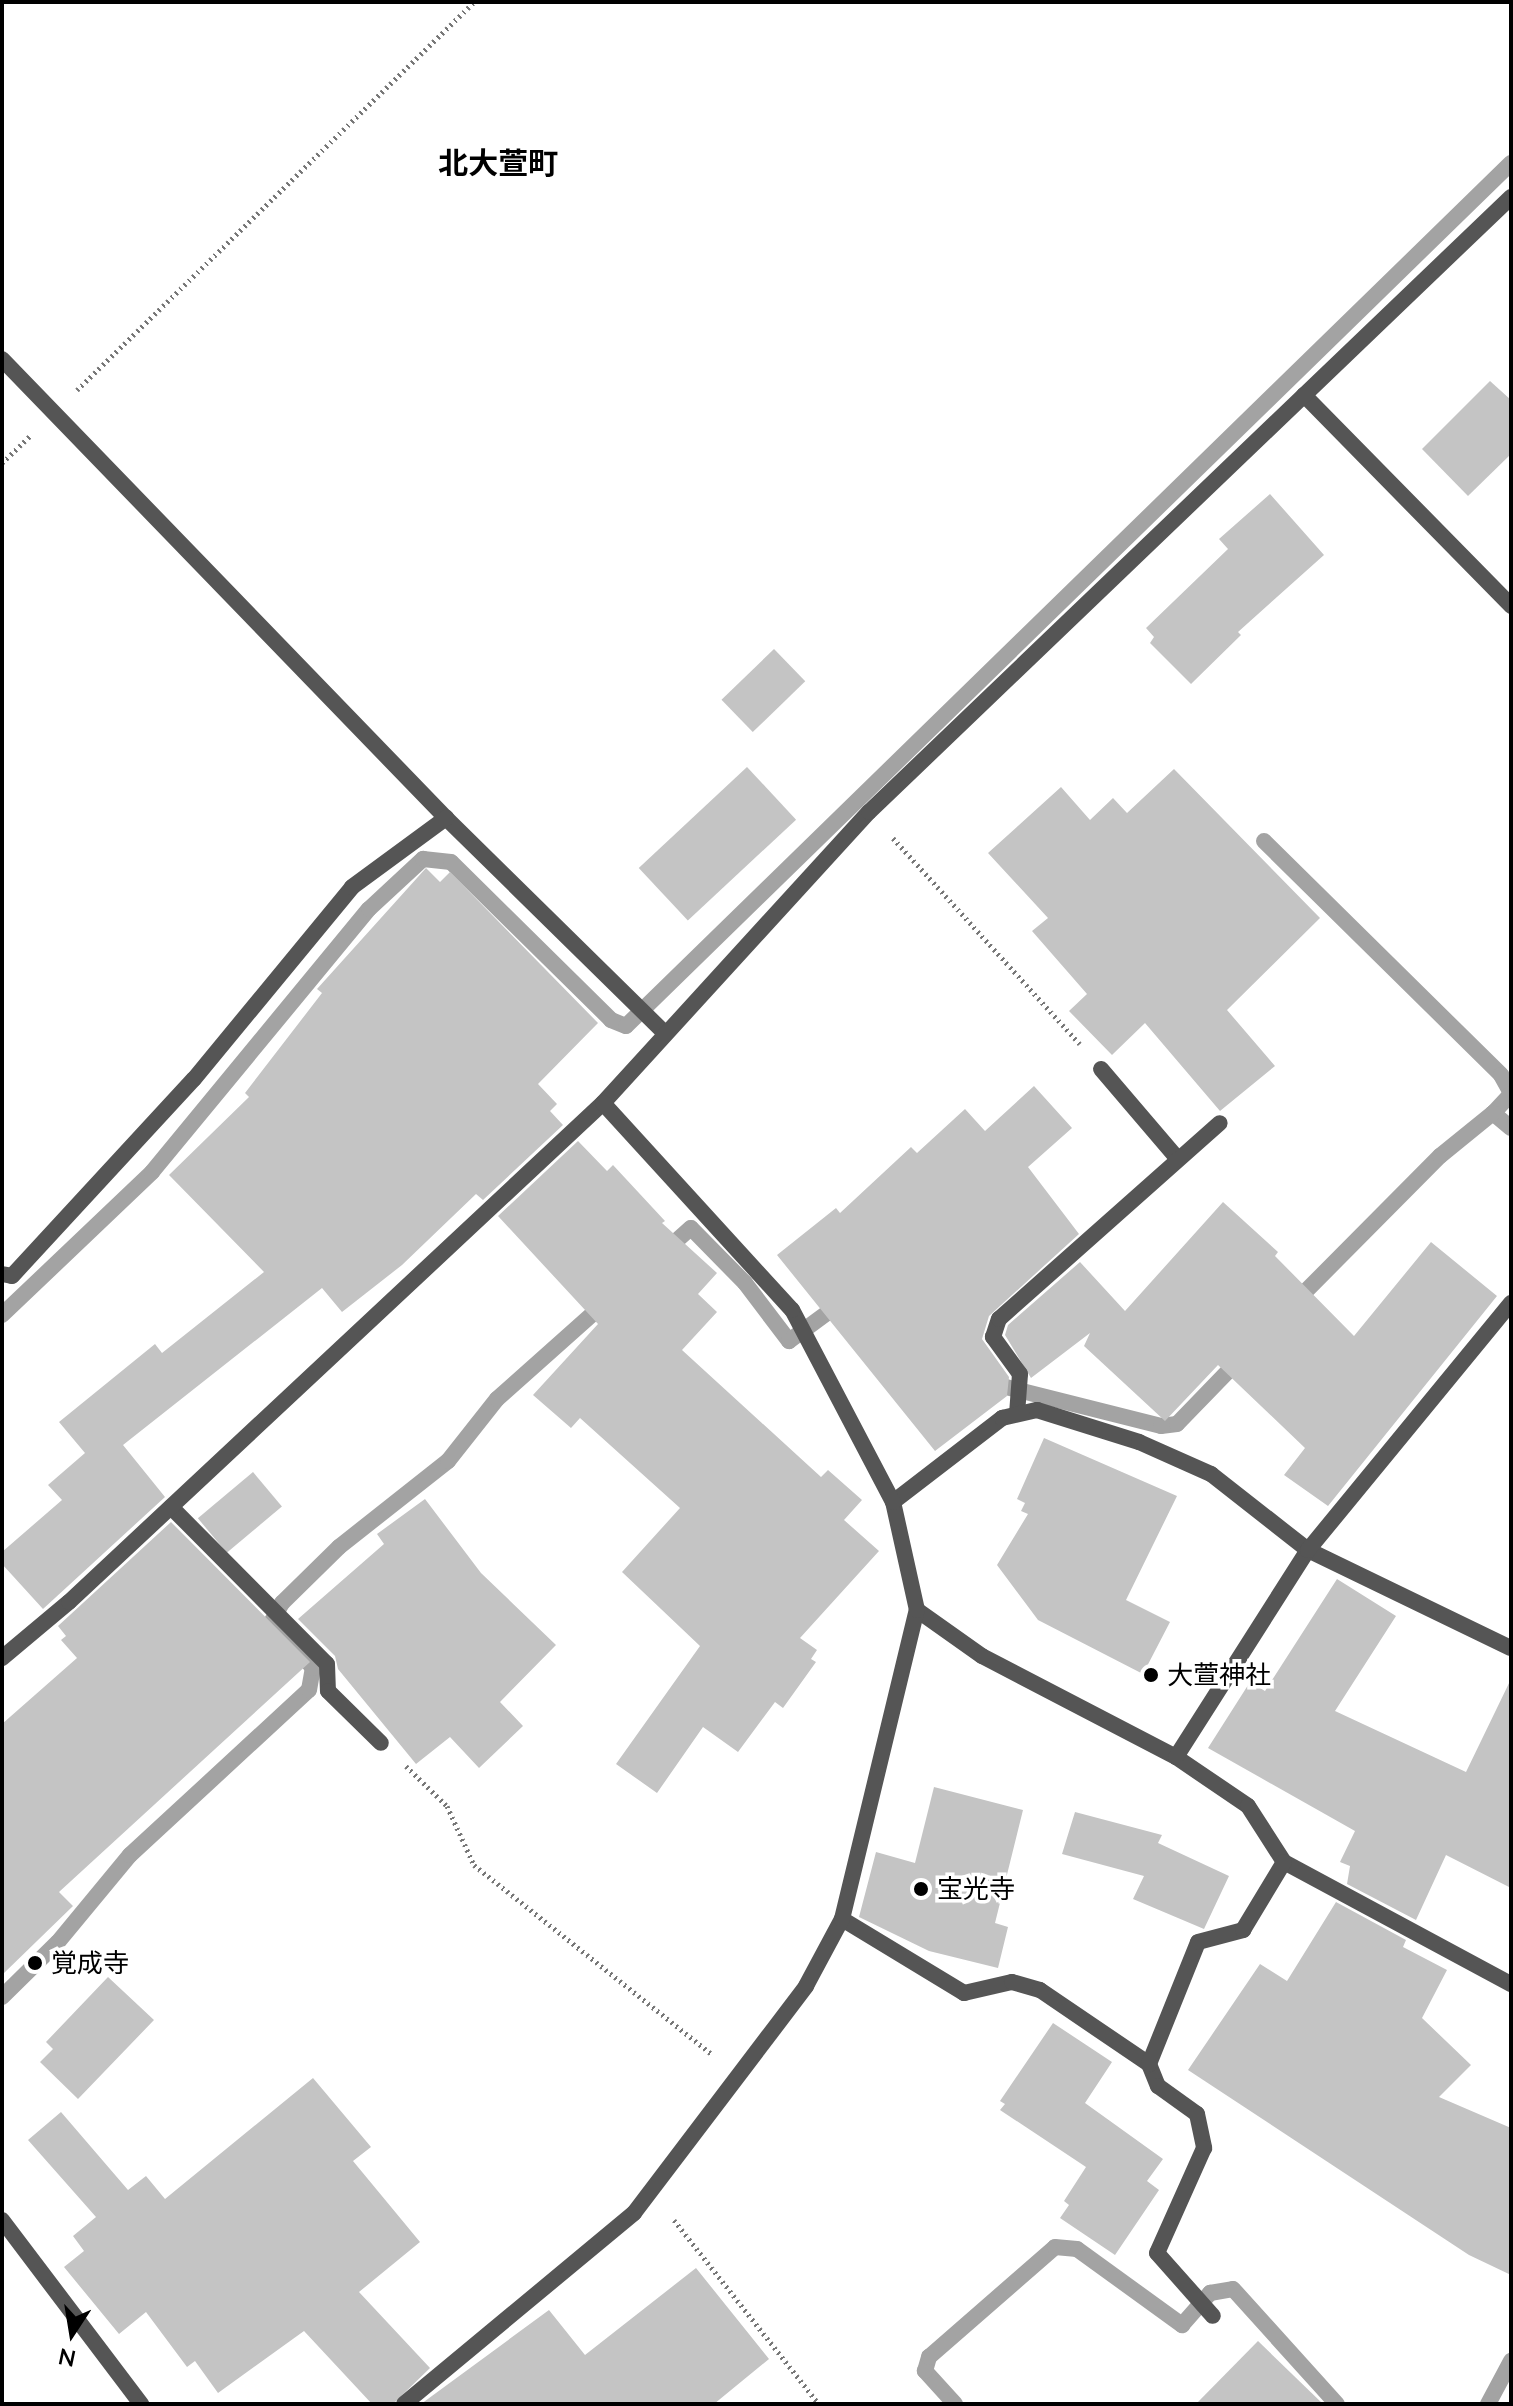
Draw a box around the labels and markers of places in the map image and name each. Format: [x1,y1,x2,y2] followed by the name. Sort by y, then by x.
[1167,1659,1271,1691] place label: 大萱神社
[1142,1666,1160,1684] marker: 大萱神社
[937,1873,1015,1905] place label: 宝光寺
[912,1880,930,1898] marker: 宝光寺
[51,1947,129,1979] place label: 覚成寺
[26,1954,44,1972] marker: 覚成寺

